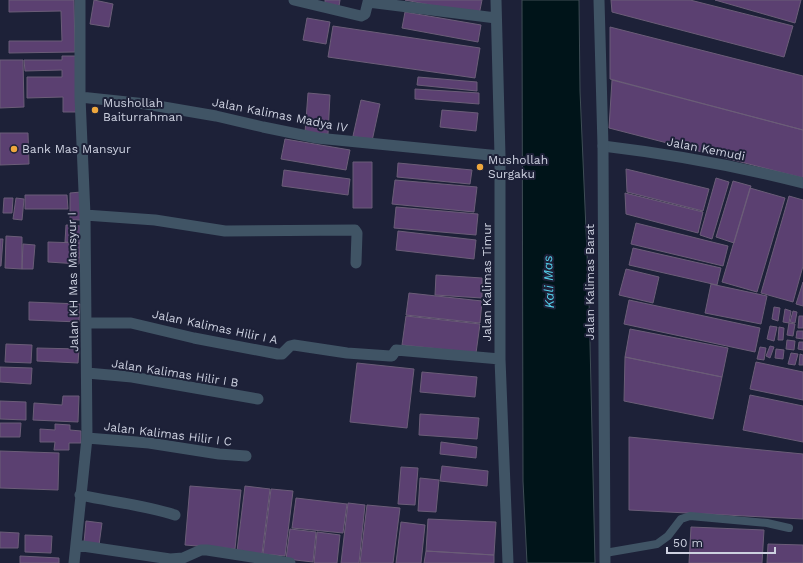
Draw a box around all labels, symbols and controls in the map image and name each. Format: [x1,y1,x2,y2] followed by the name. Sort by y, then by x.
[211,95,349,135] street label: Jalan Kalimas Madya IV
[103,96,183,124] place label: Mushollah Baiturrahman
[90,105,100,115] marker: Mushollah Baiturrahman
[666,135,746,163] street label: Jalan Kemudi
[22,142,131,156] place label: Bank Mas Mansyur
[9,144,19,154] marker: Bank Mas Mansyur
[488,153,548,181] place label: Mushollah Surgaku
[475,162,485,172] marker: Mushollah Surgaku
[65,212,81,352] street label: Jalan KH Mas Mansyur I
[480,222,494,342] street label: Jalan Kalimas Timur
[583,224,597,340] street label: Jalan Kalimas Barat
[540,255,557,309] water label: Kali Mas
[151,307,279,347] street label: Jalan Kalimas Hilir I A
[110,356,240,390] street label: Jalan Kalimas Hilir I B
[103,419,233,449] street label: Jalan Kalimas Hilir I C
[667,529,775,555] scale bar
[673,536,703,550] text: 50 m

